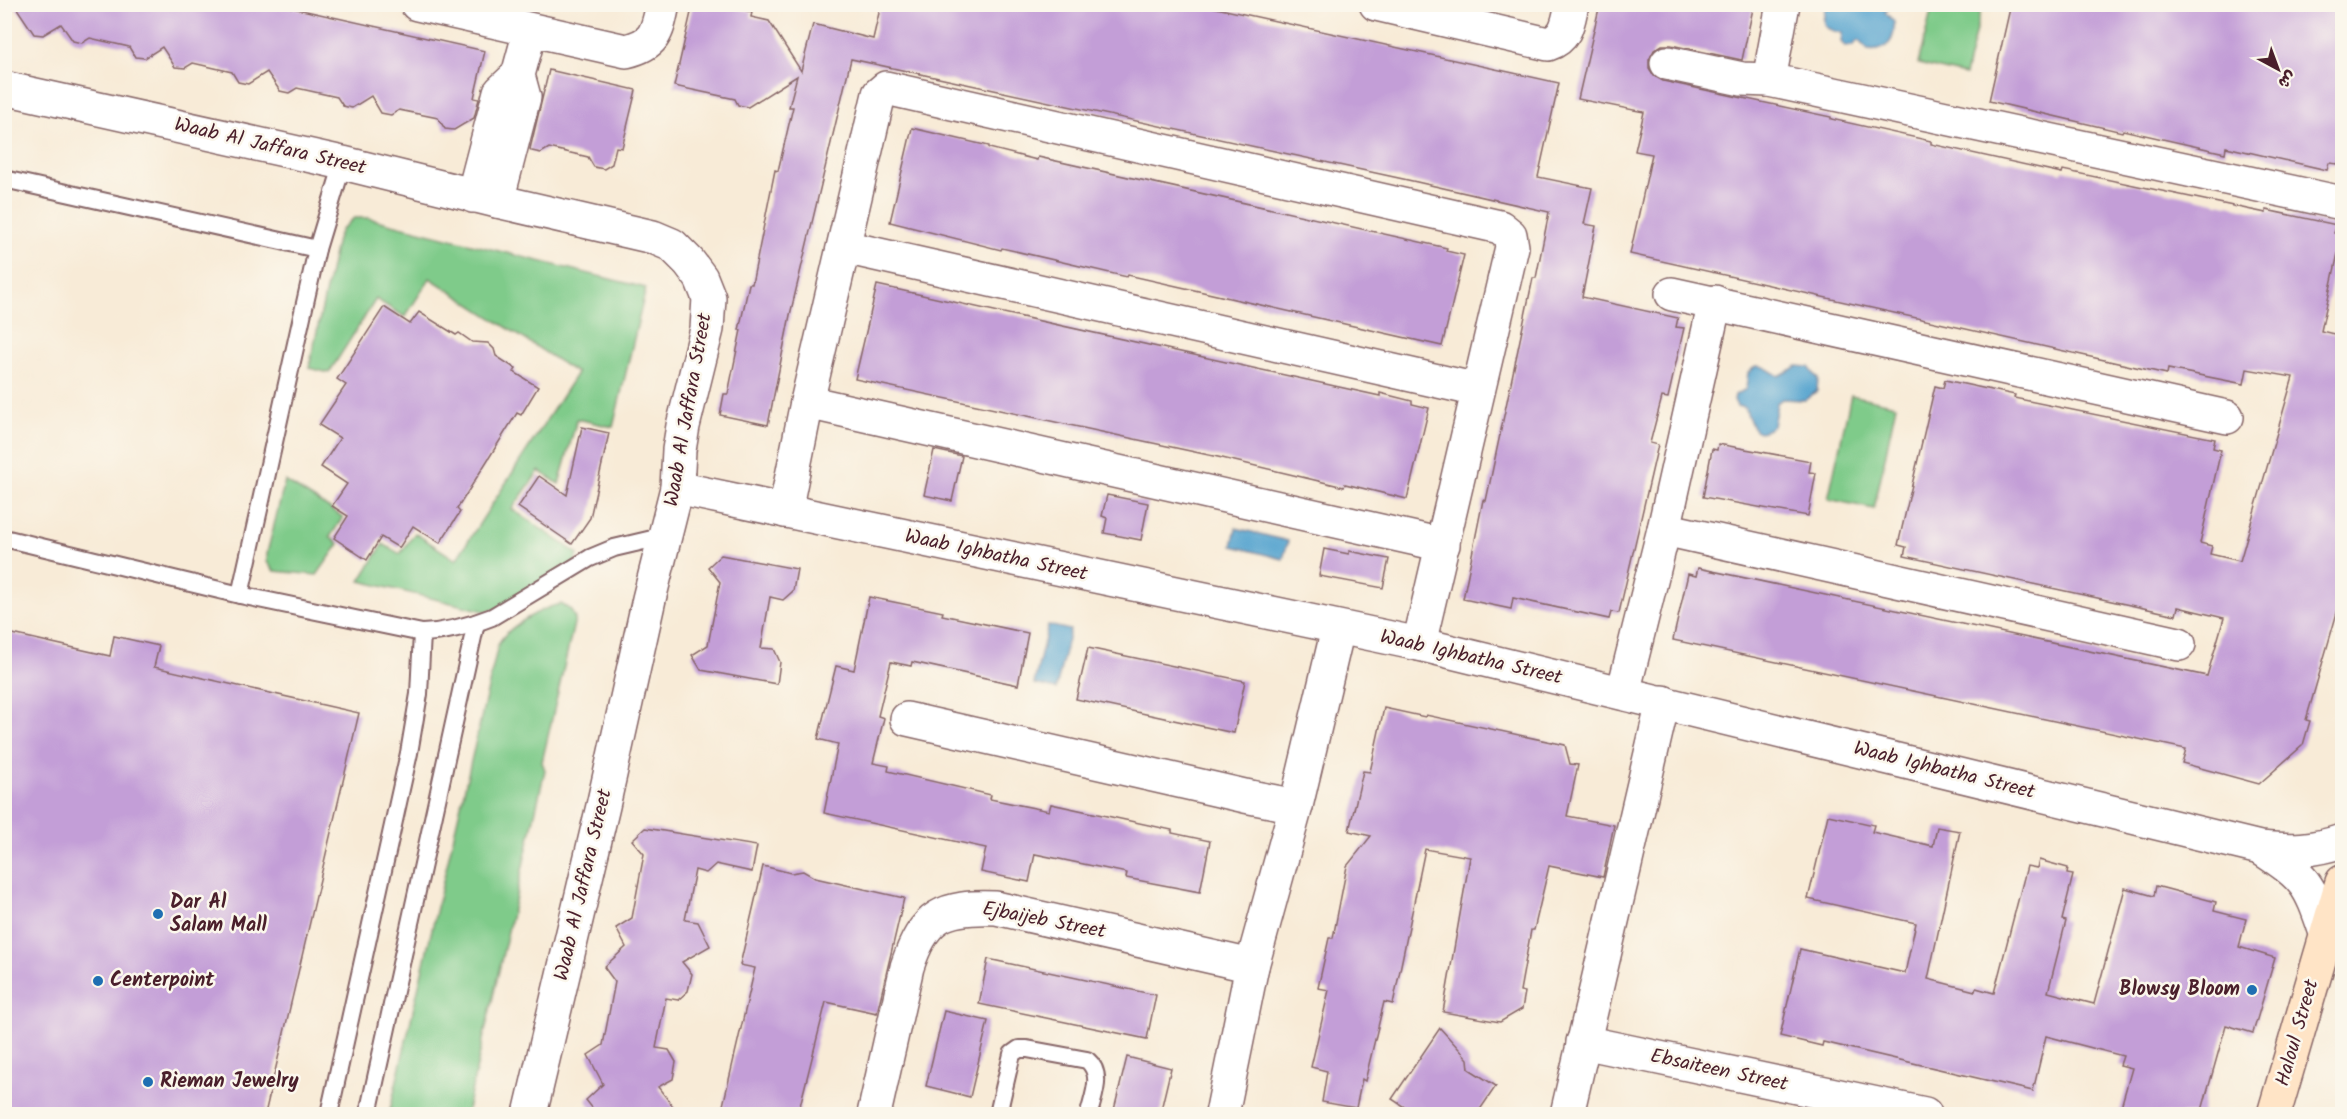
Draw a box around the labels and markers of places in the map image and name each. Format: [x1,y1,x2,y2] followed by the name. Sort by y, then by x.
[170,887,267,942] place label: Dar Al Salam Mall
[151,907,165,921] marker: Dar Al Salam Mall
[110,965,215,997] place label: Centerpoint
[91,974,105,988] marker: Centerpoint
[2119,974,2240,1006] place label: Blowsy Bloom
[2245,983,2259,997] marker: Blowsy Bloom
[160,1066,299,1098] place label: Rieman Jewelry
[141,1075,155,1089] marker: Rieman Jewelry

